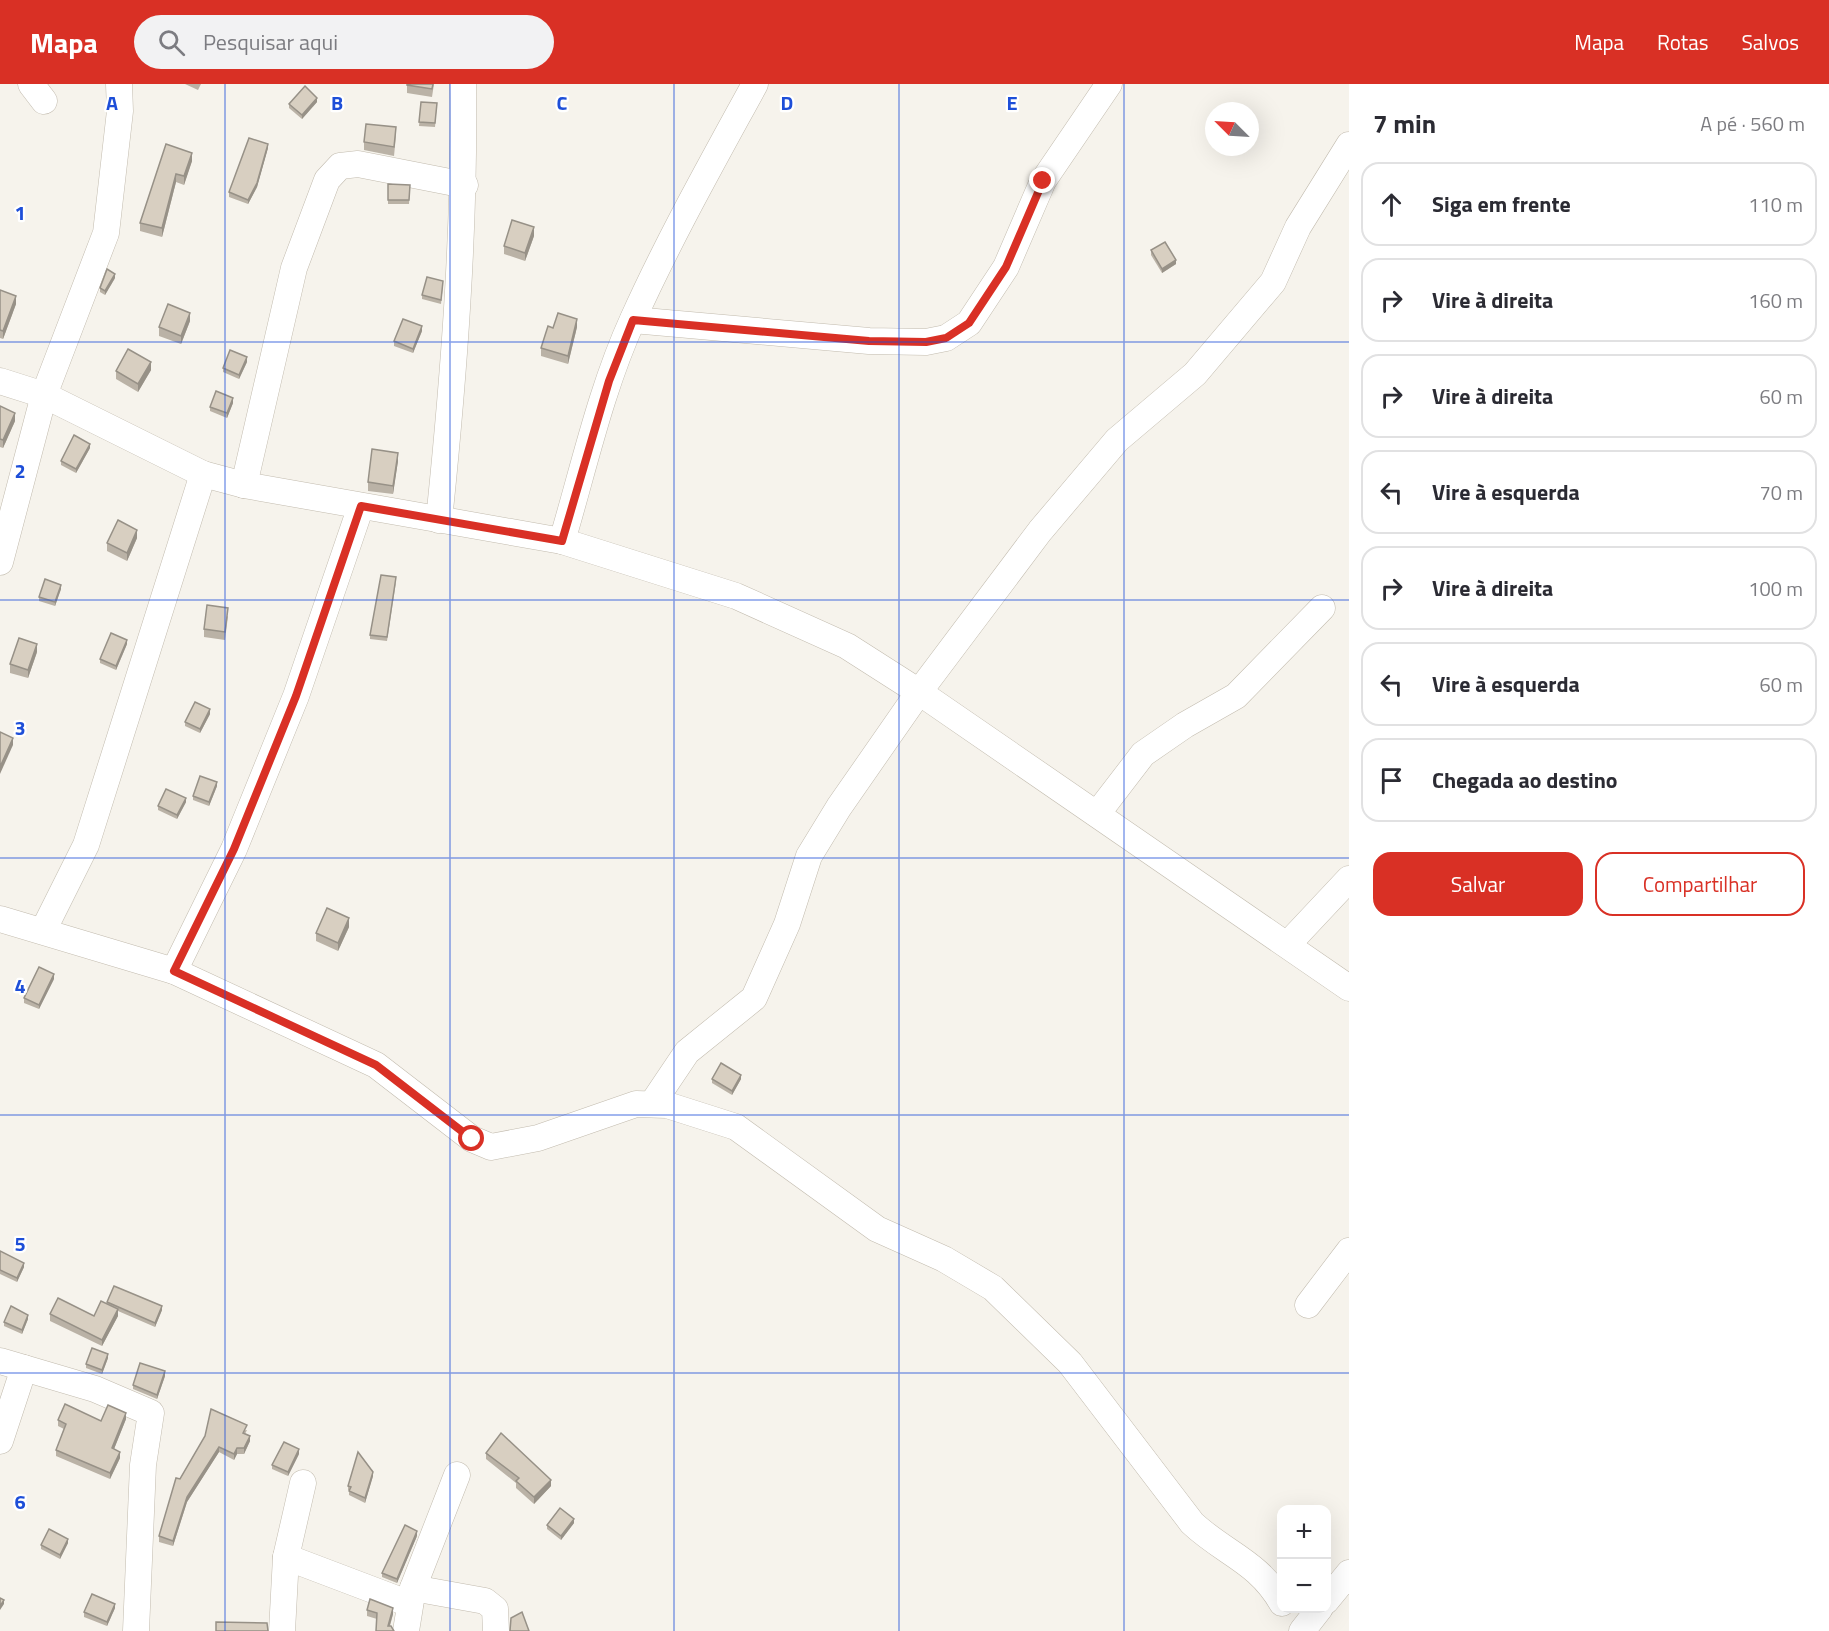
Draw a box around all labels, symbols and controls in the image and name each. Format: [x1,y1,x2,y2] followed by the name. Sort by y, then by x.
[134,15,554,69] search box
[30,21,98,64] text: Mapa
[203,25,338,59] text: Pesquisar aqui
[155,26,188,59] icon: search
[1574,26,1624,58] text: Mapa
[1657,26,1708,58] text: Rotas
[1741,26,1799,58] text: Salvos
[106,87,118,118] text: A
[331,87,343,118] text: B
[557,87,568,118] text: C
[781,87,793,118] text: D
[1006,87,1018,118] text: E
[1205,102,1259,156] north arrow
[1373,104,1436,143] text: 7 min
[1700,108,1805,139] text: A pé · 560 m
[1029,167,1055,193] route end
[1432,187,1571,221] text: Siga em frente
[1375,188,1408,221] icon: ahead
[1748,189,1803,220] text: 110 m
[14,197,26,228] text: 1
[1432,283,1553,317] text: Vire à direita
[1375,284,1408,317] icon: right
[1748,285,1803,316] text: 160 m
[1432,379,1553,413] text: Vire à direita
[1375,380,1408,413] icon: right
[1759,381,1803,412] text: 60 m
[14,455,26,486] text: 2
[1432,475,1580,509] text: Vire à esquerda
[1375,476,1408,509] icon: left
[1759,477,1803,508] text: 70 m
[1432,571,1553,605] text: Vire à direita
[1375,572,1408,605] icon: right
[1748,573,1803,604] text: 100 m
[1432,667,1580,701] text: Vire à esquerda
[1375,668,1408,701] icon: left
[1759,669,1803,700] text: 60 m
[14,712,26,743] text: 3
[1432,763,1618,797] text: Chegada ao destino
[1375,764,1408,797] icon: arrive
[1373,852,1583,916] button: Salvar
[1595,852,1805,916] button: Compartilhar
[14,970,26,1001] text: 4
[458,1125,484,1151] route start
[14,1228,26,1259] text: 5
[14,1486,26,1517] text: 6
[1277,1505,1331,1613] map controls
[1277,1505,1331,1559] button: +
[1277,1559,1331,1613] button: −

